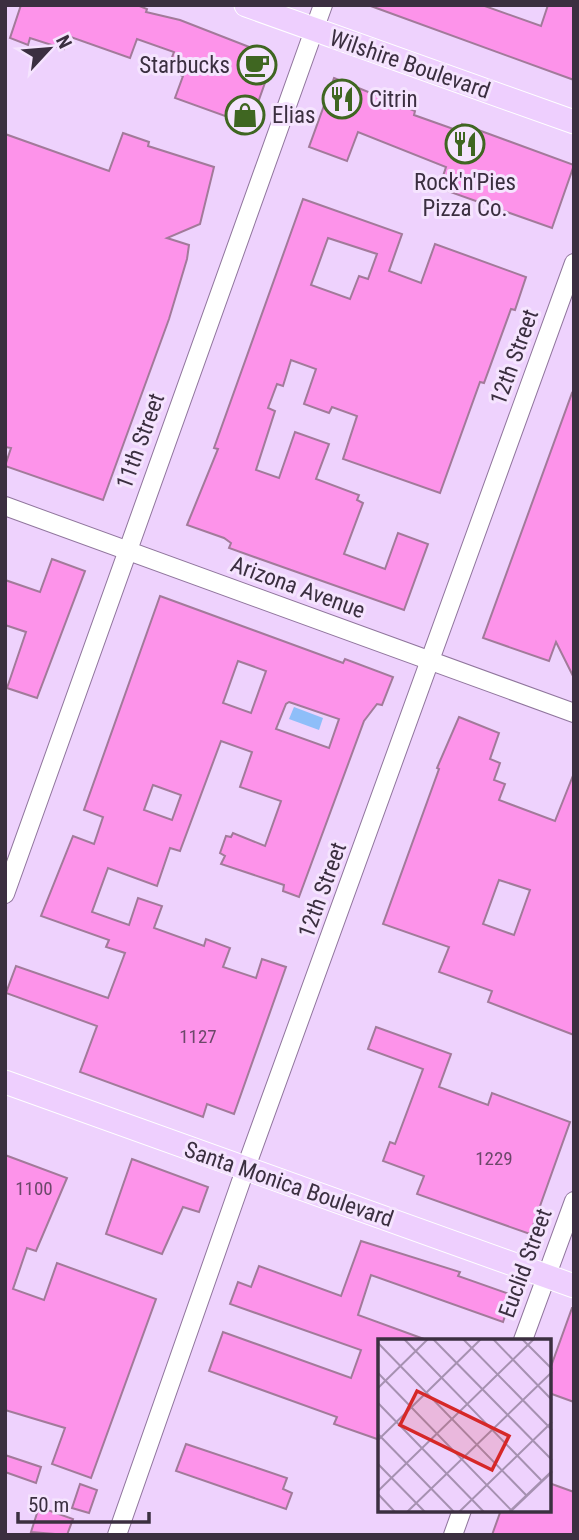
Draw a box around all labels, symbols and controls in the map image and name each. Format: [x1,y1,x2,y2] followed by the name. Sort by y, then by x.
[14,14,84,84] north arrow
[326,24,494,105] street label: Wilshire Boulevard
[51,31,77,52] text: N
[236,44,278,86] cafe icon: Starbucks
[139,52,230,79] place label: Starbucks
[321,78,363,120] restaurant icon: Citrin
[369,86,418,113] place label: Citrin
[224,94,266,136] shop icon: Elias
[272,102,316,129] place label: Elias
[444,123,486,165] restaurant icon: Rock'n'Pies Pizza Co.
[414,169,516,222] place label: Rock'n'Pies Pizza Co.
[485,306,544,409] street label: 12th Street
[111,390,170,493] street label: 11th Street
[227,551,369,624] street label: Arizona Avenue
[293,839,352,942] street label: 12th Street
[179,1025,217,1048] house number: 1127
[181,1136,397,1233] street label: Santa Monica Boulevard
[475,1147,513,1170] house number: 1229
[15,1177,53,1200] house number: 1100
[493,1205,558,1321] street label: Euclid Street
[378,1339,551,1512] inset map
[18,1480,149,1524] scale bar
[28,1493,69,1517] text: 50 m

